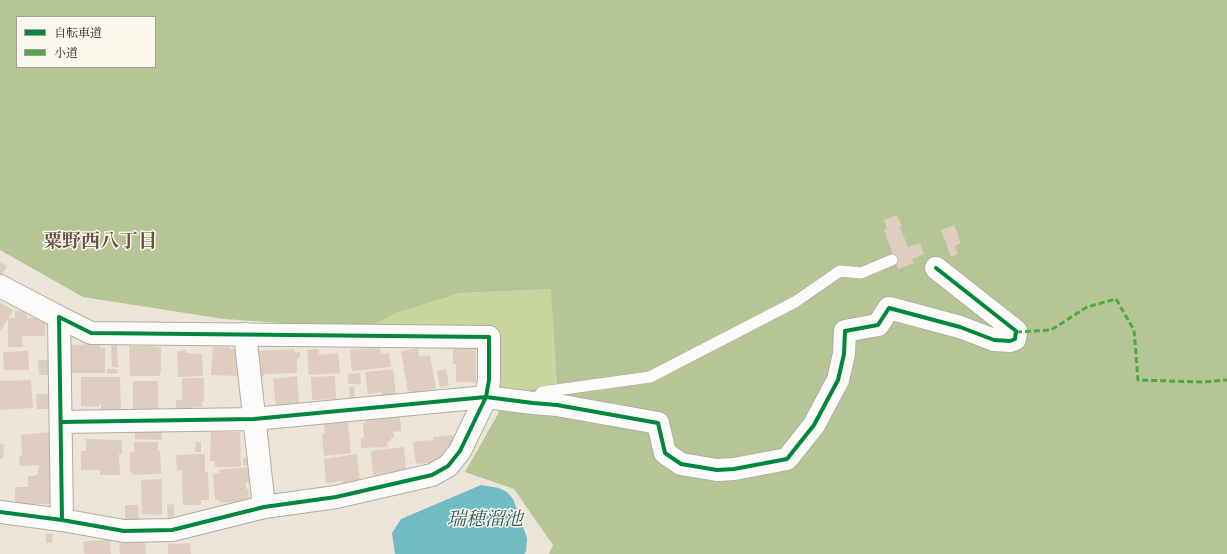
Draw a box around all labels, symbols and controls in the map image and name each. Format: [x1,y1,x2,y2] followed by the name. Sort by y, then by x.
[16,16,156,68] legend
[54,25,102,41] text: 自転車道
[54,45,78,61] text: 小道
[43,231,157,253] district label: 粟野西八丁目
[447,509,523,531] water label: 瑞穂溜池

